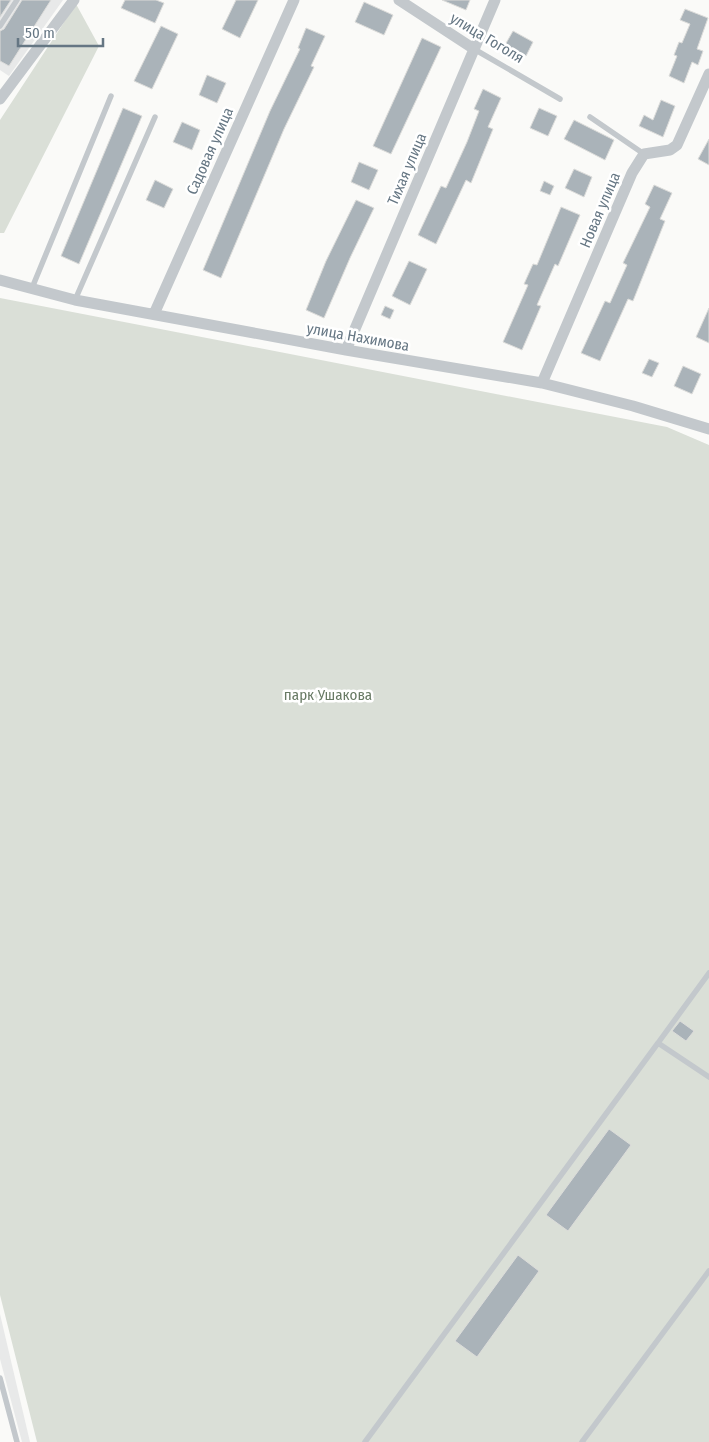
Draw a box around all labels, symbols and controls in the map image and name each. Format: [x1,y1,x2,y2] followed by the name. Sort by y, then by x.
[447,9,527,67] street label: улица Гоголя
[18,15,102,47] scale bar
[25,24,55,42] text: 50 m
[183,105,237,197] street label: Садовая улица
[384,130,430,208] street label: Тихая улица
[576,170,624,250] street label: Новая улица
[305,319,411,355] street label: улица Нахимова
[284,686,372,704] park label: парк Ушакова

